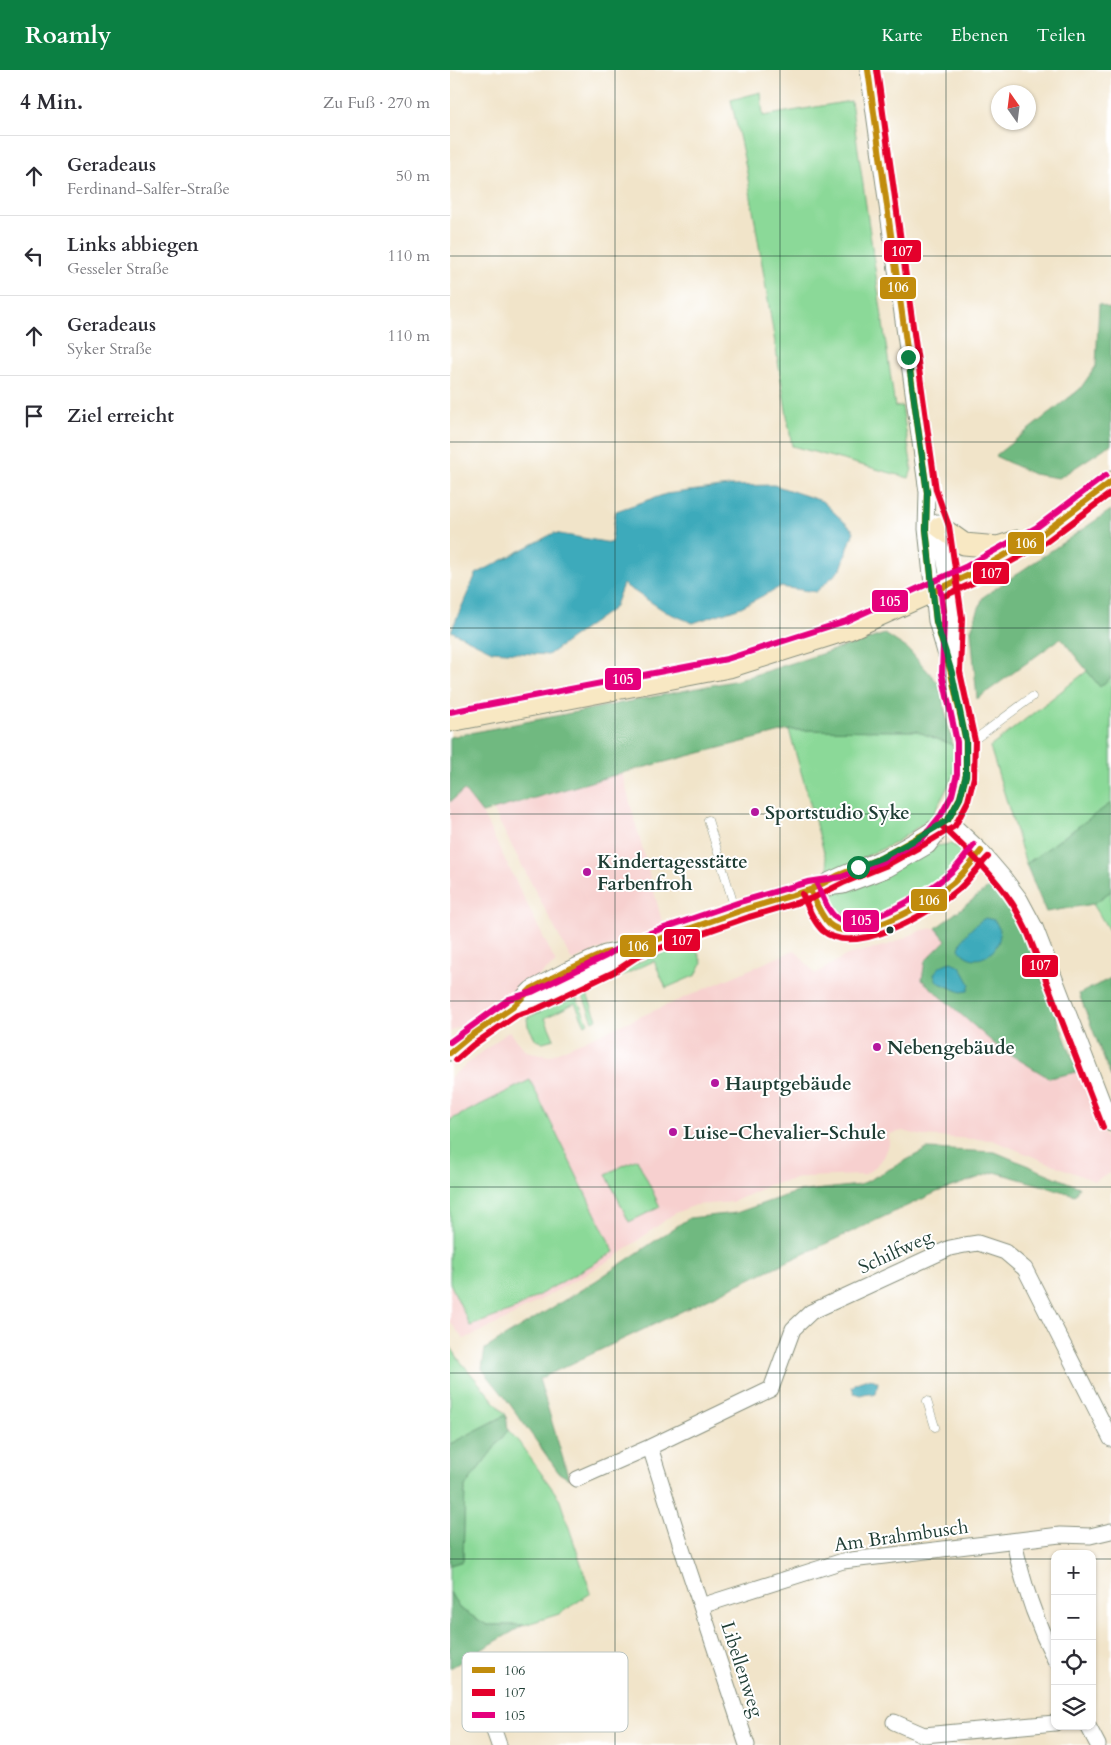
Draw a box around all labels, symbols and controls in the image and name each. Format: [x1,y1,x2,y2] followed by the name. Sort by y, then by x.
[25,19,111,52] text: Roamly
[881,23,923,48] text: Karte
[951,23,1009,48] text: Ebenen
[1037,23,1086,48] text: Teilen
[991,85,1036,130] north arrow
[20,88,83,117] text: 4 Min.
[323,92,430,114] text: Zu Fuß · 270 m
[67,152,156,178] text: Geradeaus
[20,162,48,190] icon: ahead
[396,165,430,187] text: 50 m
[67,178,230,200] text: Ferdinand-Salfer-Straße
[67,232,199,258] text: Links abbiegen
[883,239,922,263] line badge: 107
[20,242,48,270] icon: left
[891,242,913,261] text: 107
[388,245,430,267] text: 110 m
[67,258,169,280] text: Gesseler Straße
[879,276,917,300] line badge: 106
[887,278,909,297] text: 106
[67,312,156,338] text: Geradeaus
[20,322,48,350] icon: ahead
[388,325,430,347] text: 110 m
[67,338,152,360] text: Syker Straße
[897,346,920,369] route end
[20,402,48,430] icon: arrive
[67,403,174,429] text: Ziel erreicht
[1007,531,1045,555] line badge: 106
[1015,534,1037,553] text: 106
[972,561,1010,585] line badge: 107
[980,564,1002,583] text: 107
[871,589,909,613] line badge: 105
[879,592,901,611] text: 105
[604,667,642,691] line badge: 105
[612,670,634,689] text: 105
[765,800,910,826] place label: Sportstudio Syke
[749,806,761,818] marker: Sportstudio Syke
[597,849,748,897] place label: Kindertagesstätte Farbenfroh
[847,856,870,879] route start
[581,866,593,878] marker: Kindertagesstätte Farbenfroh
[910,888,948,912] line badge: 106
[918,891,940,910] text: 106
[842,909,880,933] line badge: 105
[850,911,872,930] text: 105
[885,925,895,935] unlabelled marker
[663,928,701,952] line badge: 107
[671,931,693,950] text: 107
[619,934,657,958] line badge: 106
[627,937,649,956] text: 106
[1021,954,1059,978] line badge: 107
[1029,956,1051,975] text: 107
[887,1035,1015,1061] place label: Nebengebäude
[871,1041,883,1053] marker: Nebengebäude
[725,1071,852,1097] place label: Hauptgebäude
[709,1077,721,1089] marker: Hauptgebäude
[683,1120,886,1146] place label: Luise-Chevalier-Schule
[667,1126,679,1138] marker: Luise-Chevalier-Schule
[854,1223,937,1280] street label: Schilfweg
[832,1514,971,1558] street label: Am Brahmbusch
[1051,1550,1096,1730] map controls
[1051,1550,1096,1595] button: +
[1051,1595,1096,1640] button: −
[714,1618,770,1721] street label: Libellenweg
[1051,1640,1096,1685] button: locate
[462,1652,628,1732] legend
[504,1661,526,1680] text: 106
[504,1683,526,1702] text: 107
[1051,1685,1096,1730] button: layers
[504,1706,526,1725] text: 105

